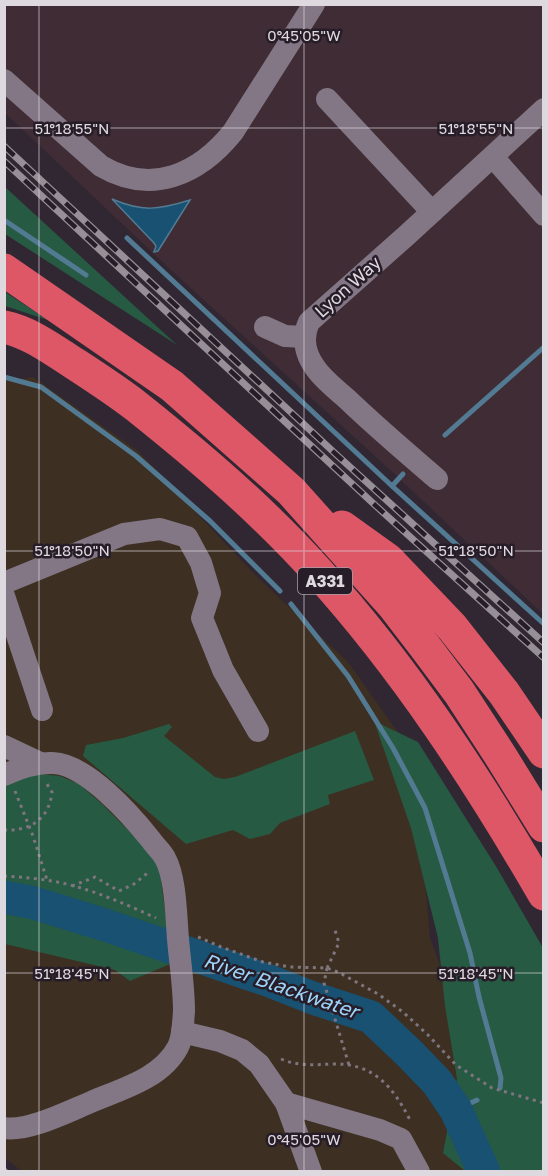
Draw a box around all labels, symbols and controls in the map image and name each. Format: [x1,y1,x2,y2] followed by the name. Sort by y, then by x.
[267,26,341,44] text: 0°45'05"W
[34,119,110,137] text: 51°18'55"N
[438,119,514,137] text: 51°18'55"N
[310,251,385,322] street label: Lyon Way
[34,541,110,559] text: 51°18'50"N
[438,541,514,559] text: 51°18'50"N
[298,568,352,594] road number: A331
[201,947,365,1024] water label: River Blackwater
[34,964,110,982] text: 51°18'45"N
[438,964,514,982] text: 51°18'45"N
[267,1130,341,1148] text: 0°45'05"W

